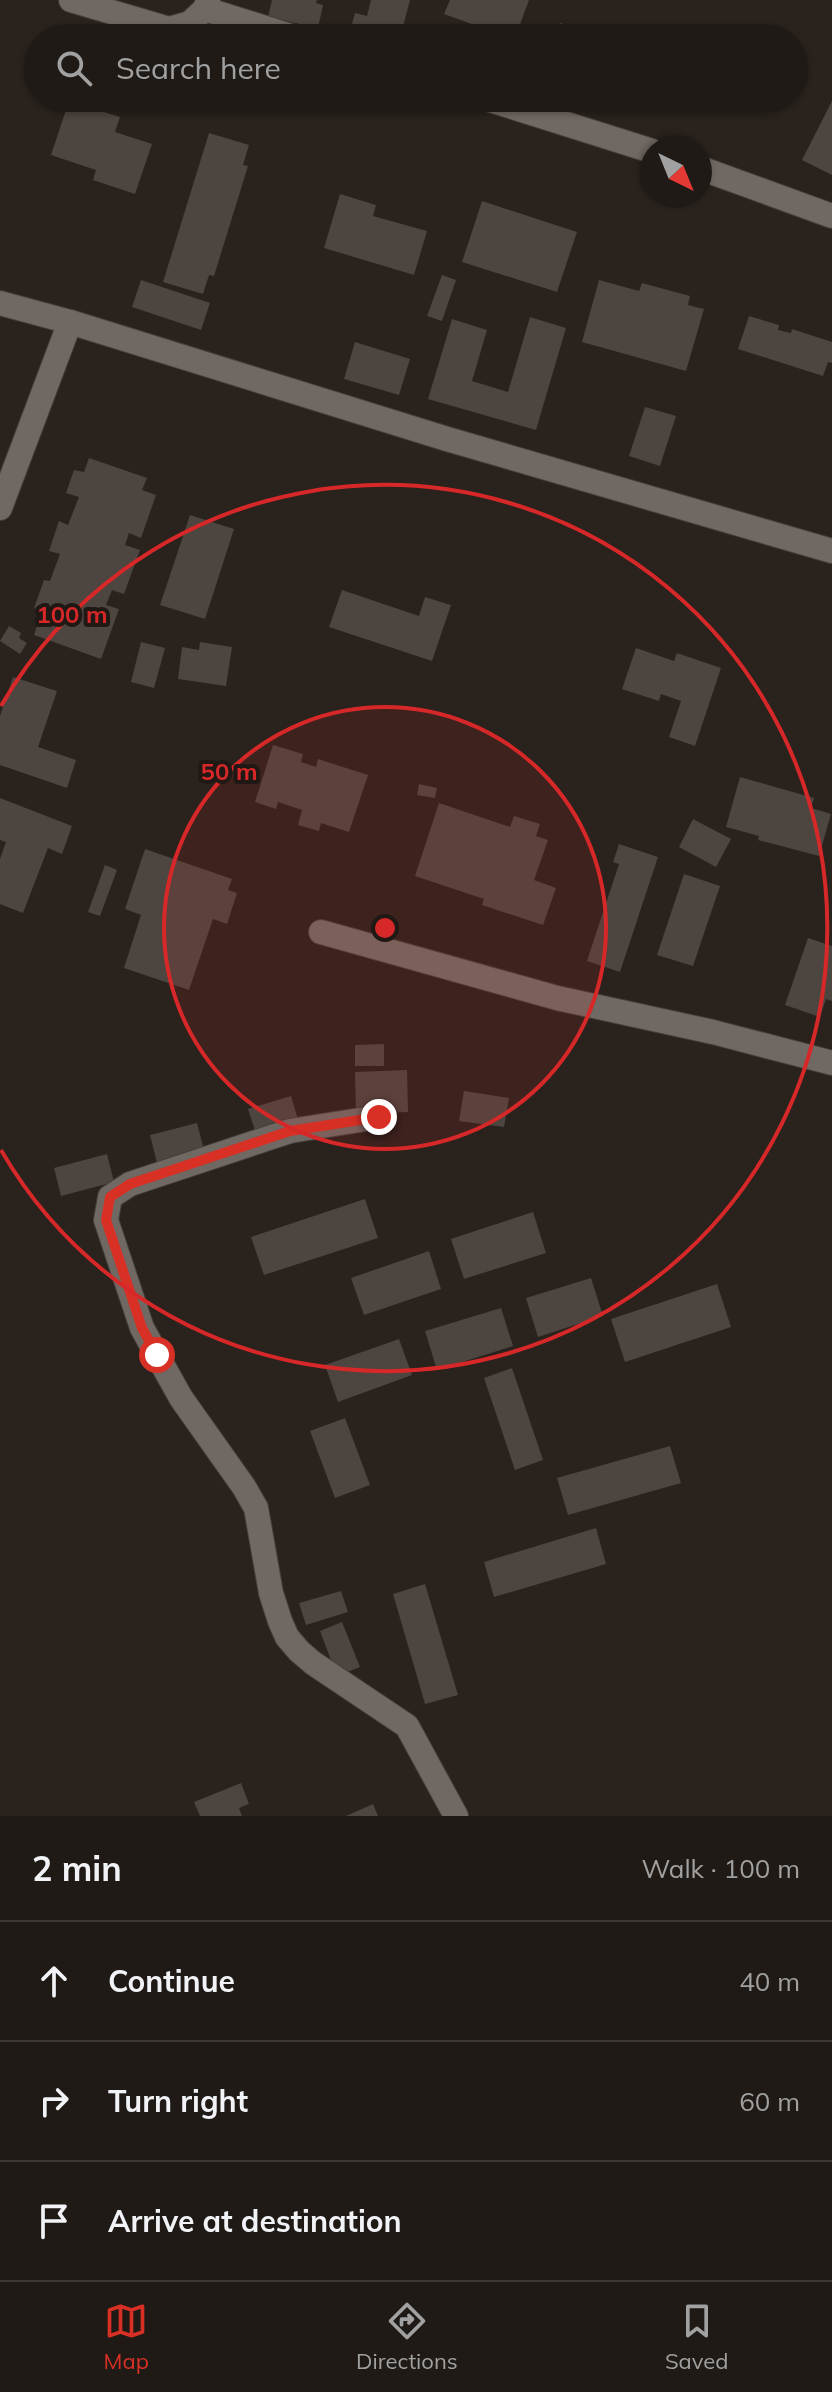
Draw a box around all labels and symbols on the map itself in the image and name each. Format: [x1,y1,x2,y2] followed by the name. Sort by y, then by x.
[640,136,712,208] north arrow
[36,599,108,629] text: 100 m
[201,756,257,786] text: 50 m
[371,914,399,942] centre of rings
[361,1099,397,1135] route end
[139,1337,175,1373] route start

